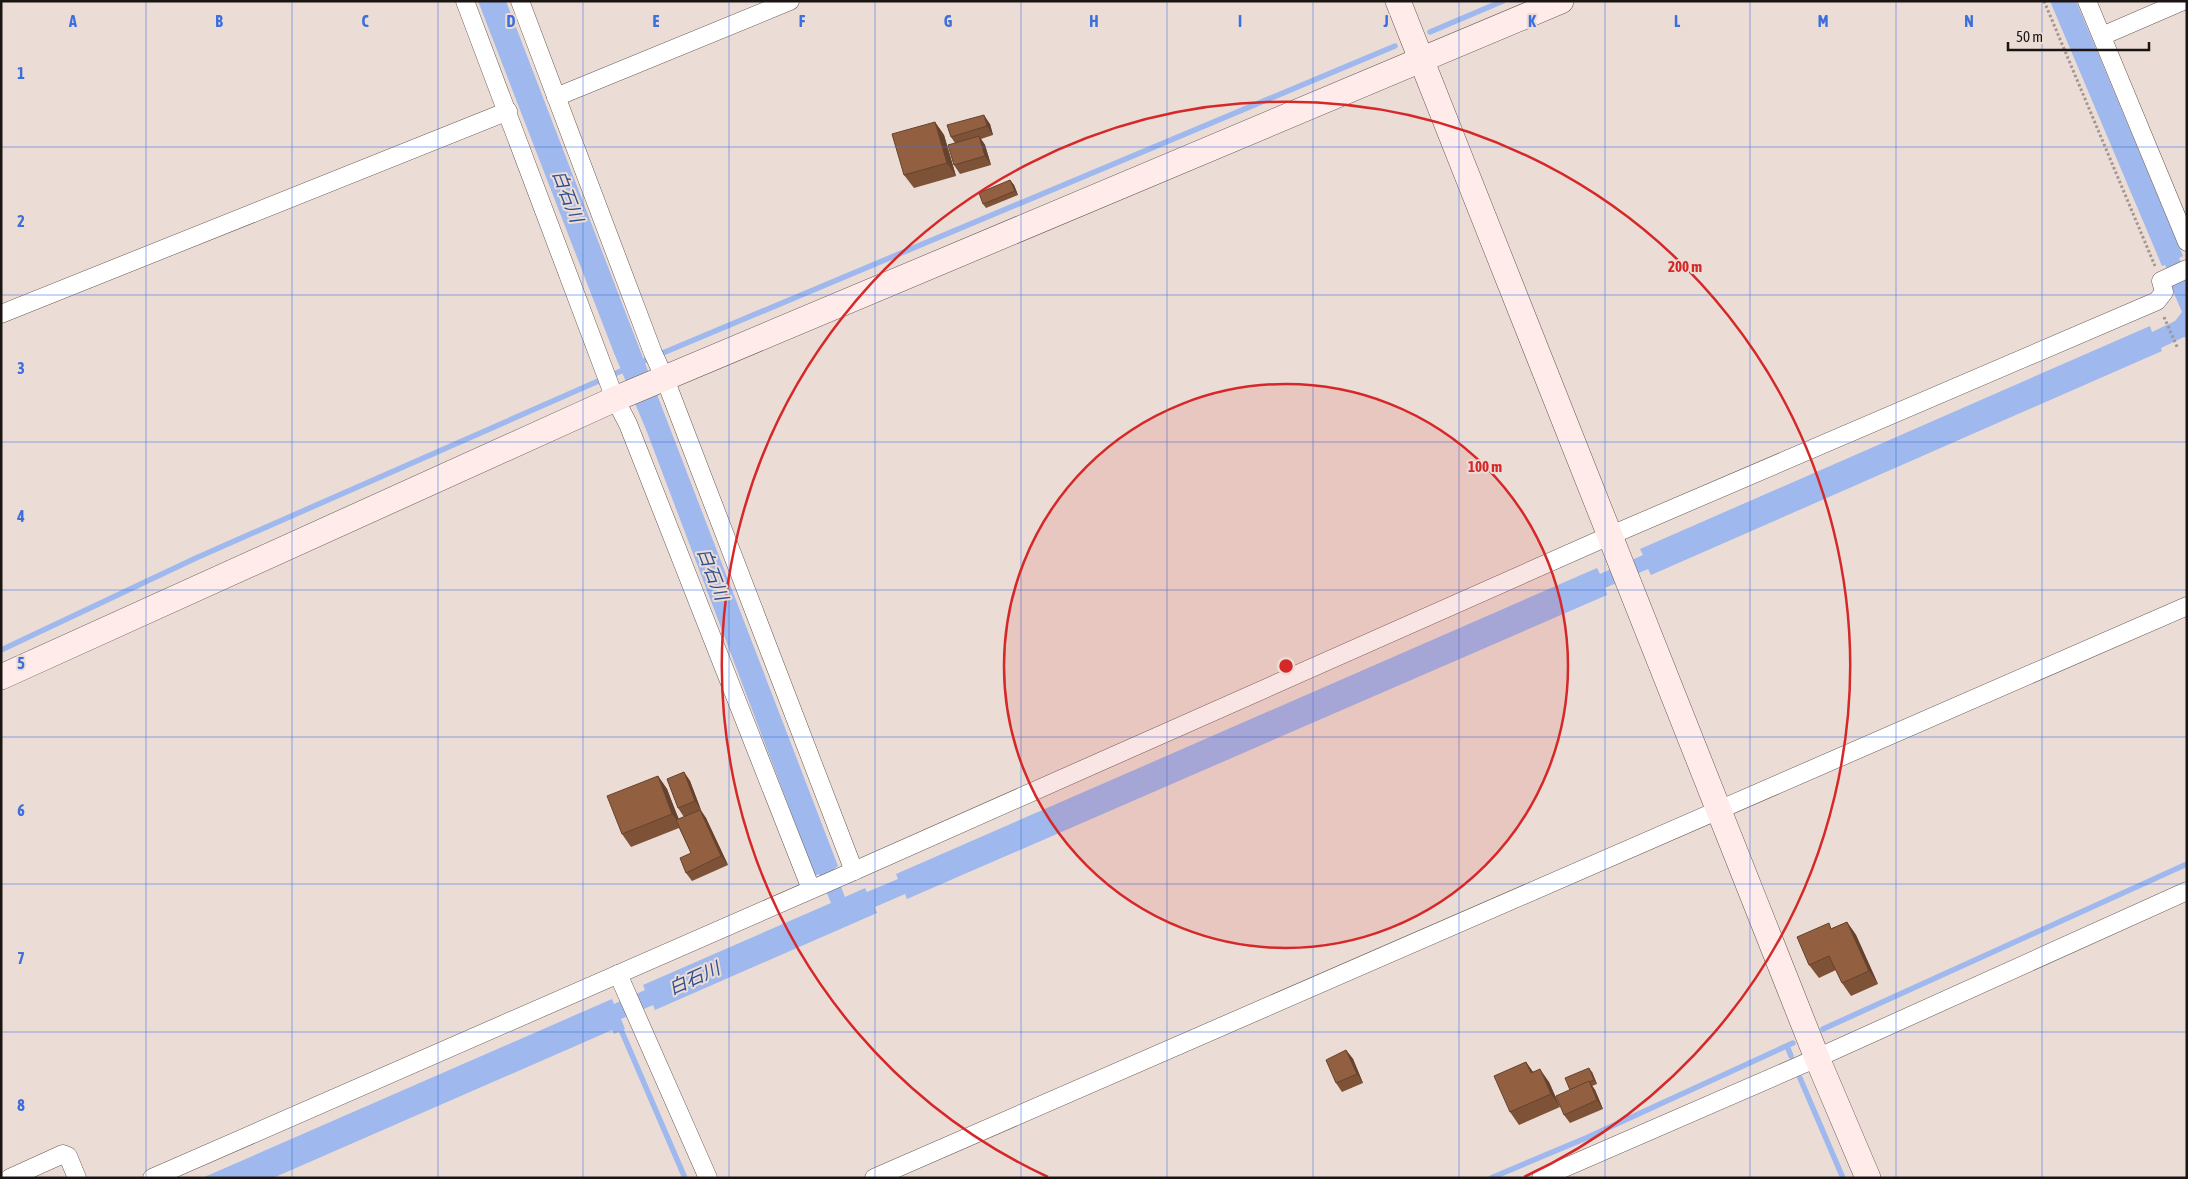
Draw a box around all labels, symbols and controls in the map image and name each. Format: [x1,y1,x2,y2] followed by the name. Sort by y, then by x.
[68,12,77,30] text: A
[215,12,223,30] text: B
[361,12,369,30] text: C
[507,12,516,30] text: D
[653,12,660,30] text: E
[799,12,806,30] text: F
[944,12,953,30] text: G
[1089,12,1099,30] text: H
[1238,12,1242,30] text: I
[1382,12,1389,30] text: J
[1528,12,1536,30] text: K
[1674,12,1681,30] text: L
[1818,12,1828,30] text: M
[1964,12,1974,30] text: N
[2008,20,2149,52] scale bar
[2016,28,2043,45] text: 50 m
[17,64,25,82] text: 1
[549,167,588,227] water label: 白石川
[17,212,25,230] text: 2
[1668,258,1702,275] text: 200 m
[17,359,25,377] text: 3
[1468,458,1502,475] text: 100 m
[16,507,25,525] text: 4
[694,545,733,605] water label: 白石川
[17,654,25,672] text: 5
[1277,657,1295,675] centre of rings
[17,801,25,819] text: 6
[17,949,25,967] text: 7
[665,957,725,999] water label: 白石川
[17,1096,25,1114] text: 8

